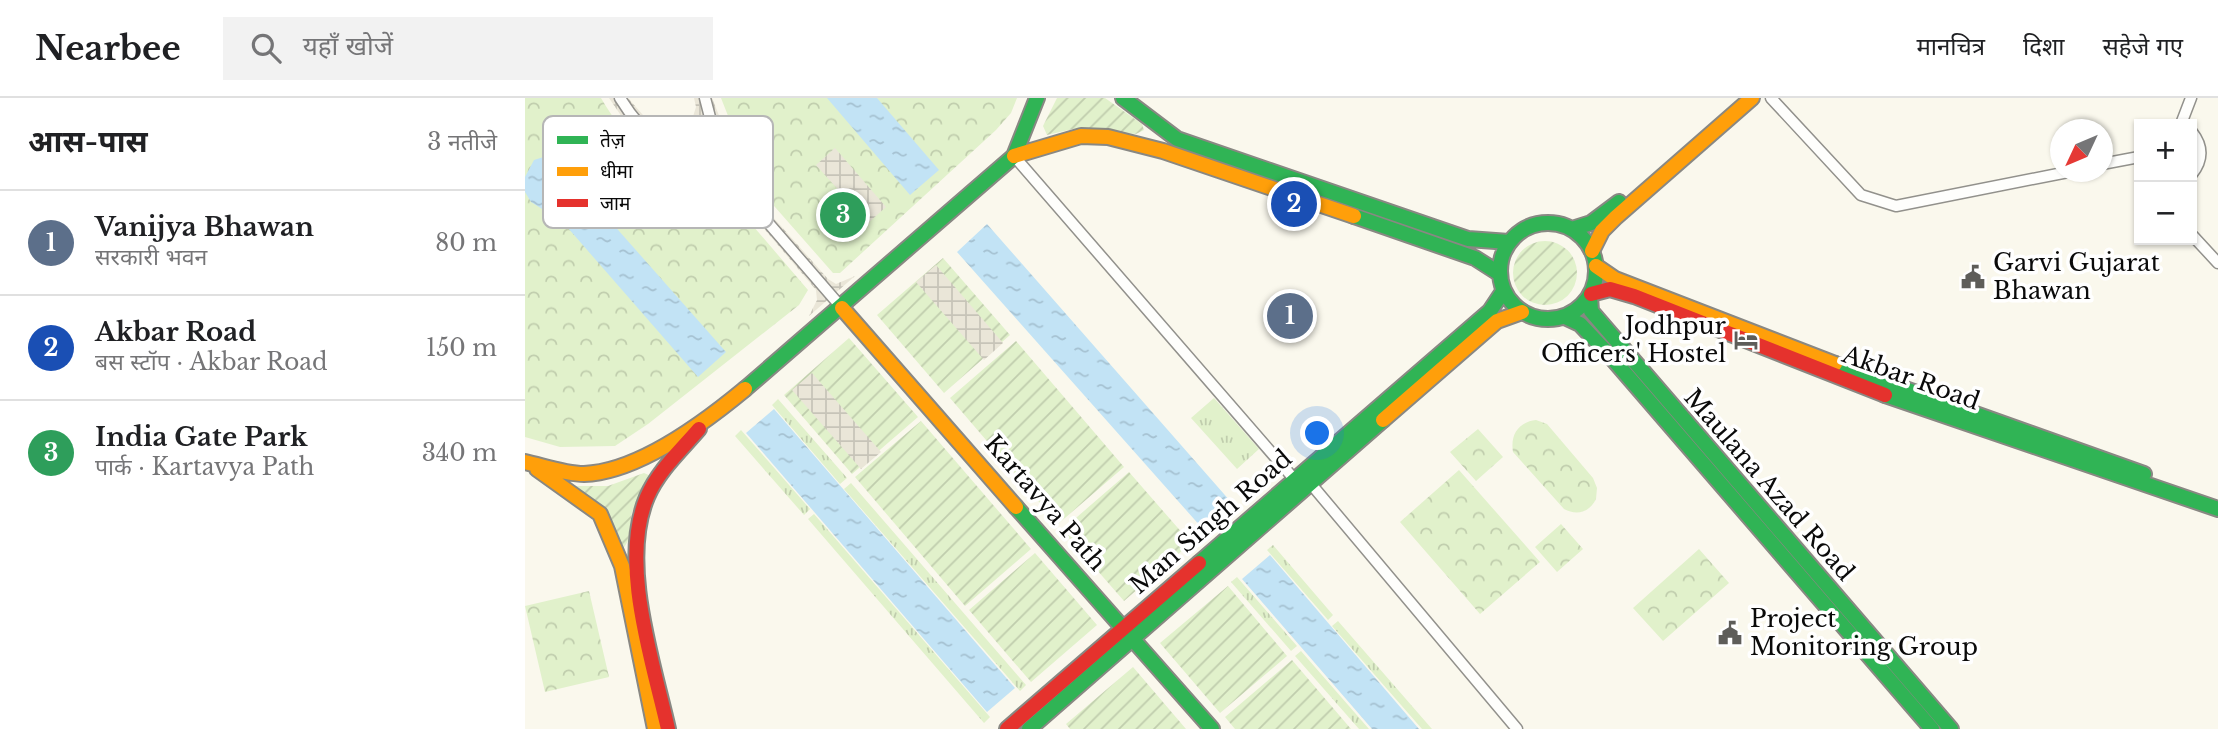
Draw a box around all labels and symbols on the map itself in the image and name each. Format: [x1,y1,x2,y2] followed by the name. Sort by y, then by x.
[543,116,773,228] legend
[2050,119,2113,182] north arrow
[600,129,626,152] text: तेज़
[600,160,634,183] text: धीमा
[1271,178,1317,230] pin: 2
[820,189,866,241] pin: 3
[600,192,631,215] text: जाम
[1993,248,2160,305] place label: Garvi Gujarat Bhawan
[1959,263,1987,291] public building icon: Garvi Gujarat Bhawan
[1267,290,1313,342] pin: 1
[1541,311,1727,368] place label: Jodhpur Officers' Hostel
[1732,326,1760,354] hotel icon: Jodhpur Officers' Hostel
[1838,339,1984,416] street label: Akbar Road
[1678,383,1860,586] street label: Maulana Azad Road
[1300,416,1334,450] your location
[979,429,1112,576] street label: Kartavya Path
[1124,444,1297,600] street label: Man Singh Road
[1750,604,1978,661] place label: Project Monitoring Group
[1716,619,1744,647] public building icon: Project Monitoring Group

